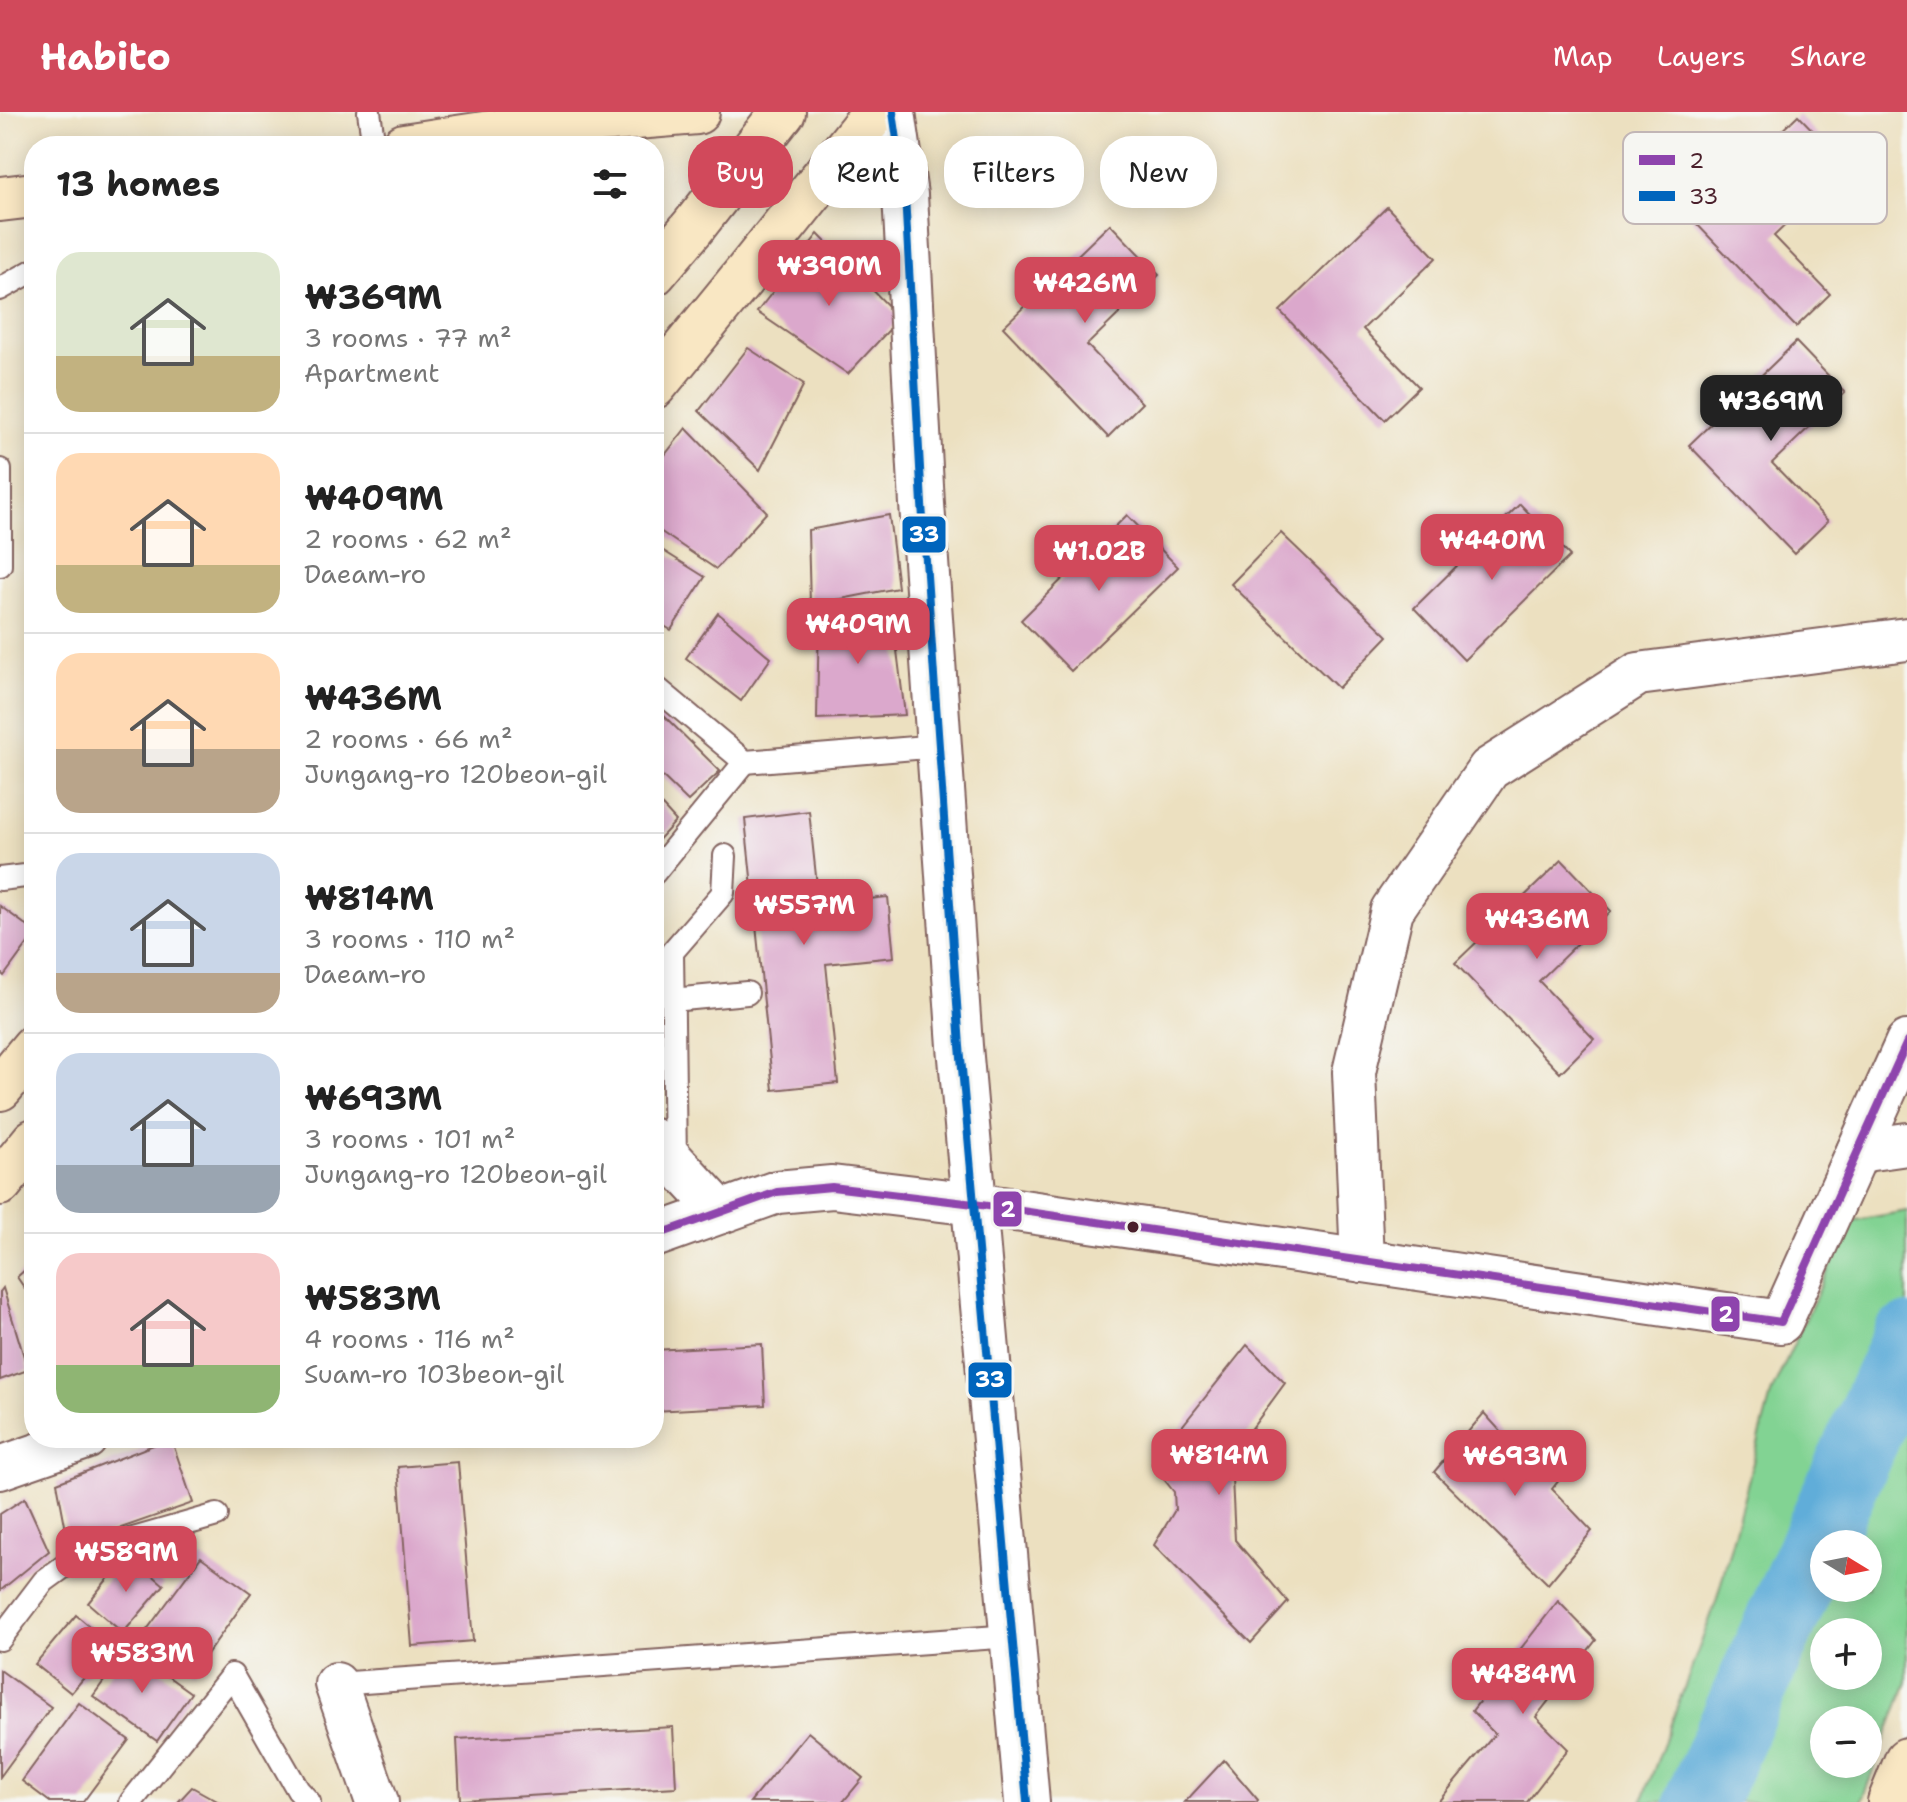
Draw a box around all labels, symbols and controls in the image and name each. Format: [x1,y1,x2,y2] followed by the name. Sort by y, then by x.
[40,31,171,82] text: Habito
[1553,37,1613,75] text: Map
[1657,37,1746,75] text: Layers
[1790,37,1867,75] text: Share
[1623,132,1887,224] legend
[688,136,793,208] chip: Buy
[809,136,928,208] chip: Rent
[944,136,1084,208] chip: Filters
[1100,136,1217,208] chip: New
[1689,146,1704,175] text: 2
[56,161,220,207] text: 13 homes
[588,162,632,206] icon: filters
[1689,182,1718,211] text: 33
[773,240,885,308] pin: ₩390M
[776,248,882,283] text: ₩390M
[1029,257,1141,325] pin: ₩426M
[1033,265,1137,300] text: ₩426M
[304,274,442,320] text: ₩369M
[120,284,216,380] icon: home
[304,320,512,355] text: 3 rooms · 77 m²
[304,355,440,390] text: Apartment
[1715,375,1827,443] pin: ₩369M
[1718,383,1824,418] text: ₩369M
[304,475,443,521] text: ₩409M
[120,485,216,581] icon: home
[1436,514,1548,582] pin: ₩440M
[901,515,947,554] line badge: 33
[909,520,939,549] text: 33
[304,521,512,556] text: 2 rooms · 62 m²
[1439,522,1545,557] text: ₩440M
[1034,525,1164,593] pin: ₩1.02B
[1052,533,1146,568] text: ₩1.02B
[304,556,426,591] text: Daeam-ro
[802,598,914,666] pin: ₩409M
[805,606,911,641] text: ₩409M
[304,675,442,721] text: ₩436M
[120,685,216,781] icon: home
[304,721,513,756] text: 2 rooms · 66 m²
[304,756,607,791] text: Jungang-ro 120beon-gil
[304,875,434,921] text: ₩814M
[748,879,860,947] pin: ₩557M
[120,885,216,981] icon: home
[753,887,855,922] text: ₩557M
[1481,893,1593,961] pin: ₩436M
[1484,901,1590,936] text: ₩436M
[304,921,515,956] text: 3 rooms · 110 m²
[304,956,426,991] text: Daeam-ro
[304,1075,442,1121] text: ₩693M
[120,1085,216,1181] icon: home
[304,1121,515,1156] text: 3 rooms · 101 m²
[304,1156,607,1191] text: Jungang-ro 120beon-gil
[992,1190,1023,1228] line badge: 2
[1000,1195,1016,1224] text: 2
[1125,1219,1141,1235] unlabelled marker
[304,1275,441,1321] text: ₩583M
[120,1285,216,1381] icon: home
[1710,1295,1741,1333] line badge: 2
[1718,1300,1734,1329] text: 2
[304,1321,515,1356] text: 4 rooms · 116 m²
[304,1356,564,1391] text: Suam-ro 103beon-gil
[967,1361,1013,1399] line badge: 33
[975,1365,1005,1394] text: 33
[1163,1429,1275,1497] pin: ₩814M
[1459,1430,1571,1498] pin: ₩693M
[1169,1437,1269,1472] text: ₩814M
[1462,1438,1568,1473] text: ₩693M
[70,1526,182,1594] pin: ₩589M
[1810,1530,1882,1602] north arrow
[1810,1530,1882,1778] map controls
[74,1534,178,1569] text: ₩589M
[1810,1618,1882,1690] button: +
[86,1627,198,1695] pin: ₩583M
[90,1635,194,1670] text: ₩583M
[1467,1648,1579,1716] pin: ₩484M
[1470,1656,1576,1691] text: ₩484M
[1810,1706,1882,1778] button: −

